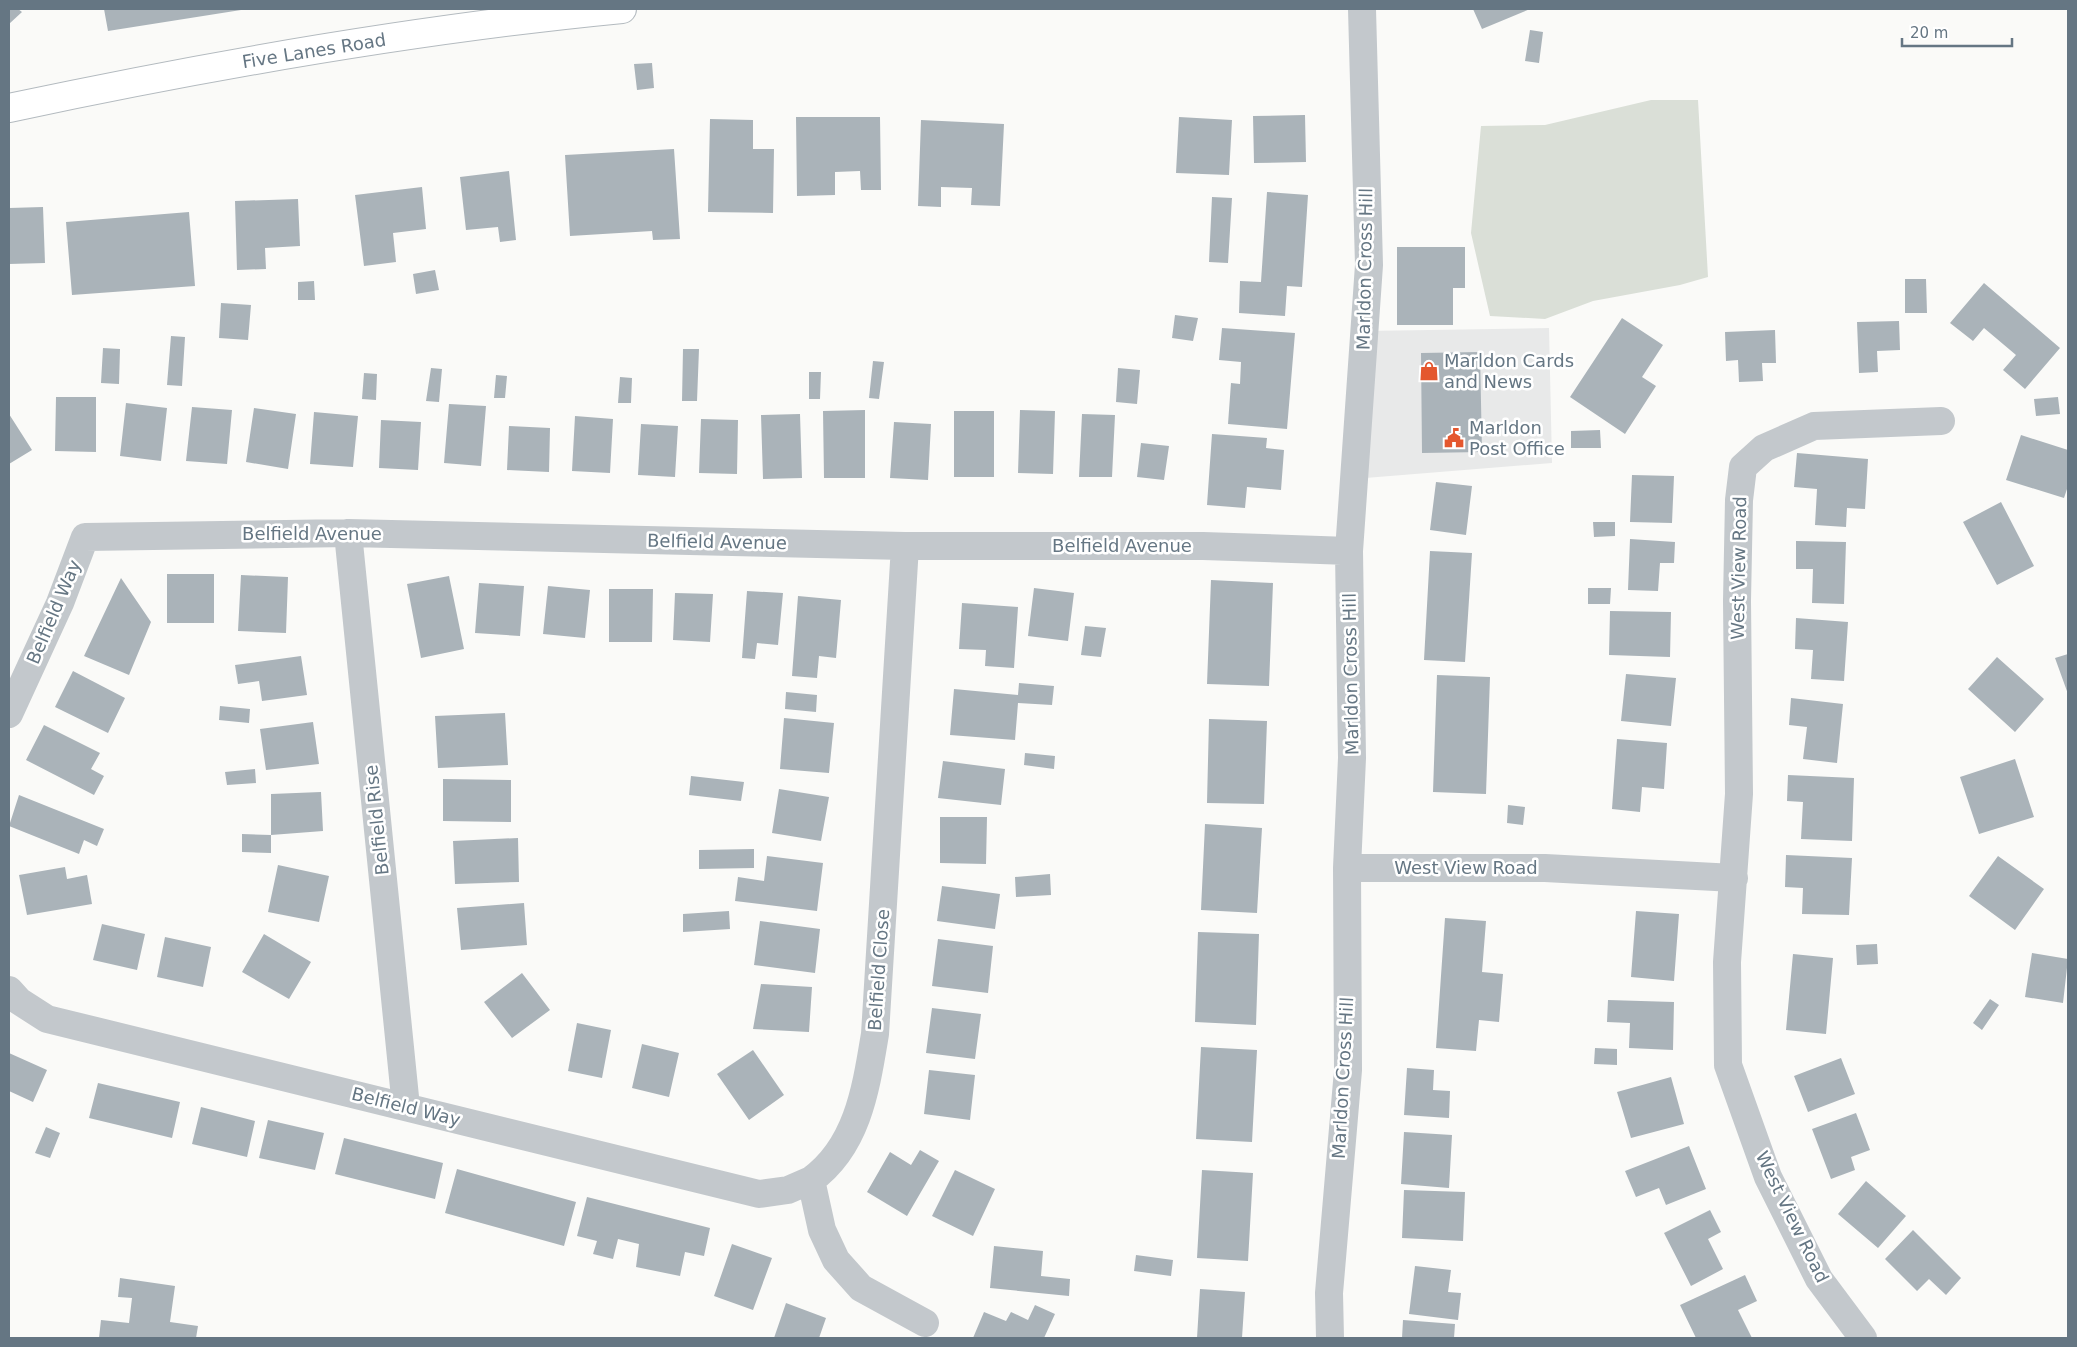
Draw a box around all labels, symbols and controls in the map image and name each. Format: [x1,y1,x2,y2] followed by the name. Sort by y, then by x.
[1902,15,2012,47] scale bar
[1910,24,1948,42] text: 20 m
[241,29,387,72] street label: Five Lanes Road
[1353,188,1376,350] street label: Marldon Cross Hill
[1444,350,1574,392] place label: Marldon Cards and News
[1418,360,1440,382] shop icon: Marldon Cards and News
[1469,417,1565,459] place label: Marldon Post Office
[1443,427,1465,449] public building icon: Marldon Post Office
[1727,496,1750,640] street label: West View Road
[242,523,382,544] street label: Belfield Avenue
[647,530,787,553] street label: Belfield Avenue
[1052,535,1192,556] street label: Belfield Avenue
[22,556,85,667] street label: Belfield Way
[1339,593,1362,755] street label: Marldon Cross Hill
[360,764,393,876] street label: Belfield Rise
[1394,857,1538,878] street label: West View Road
[864,908,893,1032] street label: Belfield Close
[1328,996,1357,1159] street label: Marldon Cross Hill
[350,1083,463,1130] street label: Belfield Way
[1752,1148,1833,1286] street label: West View Road

